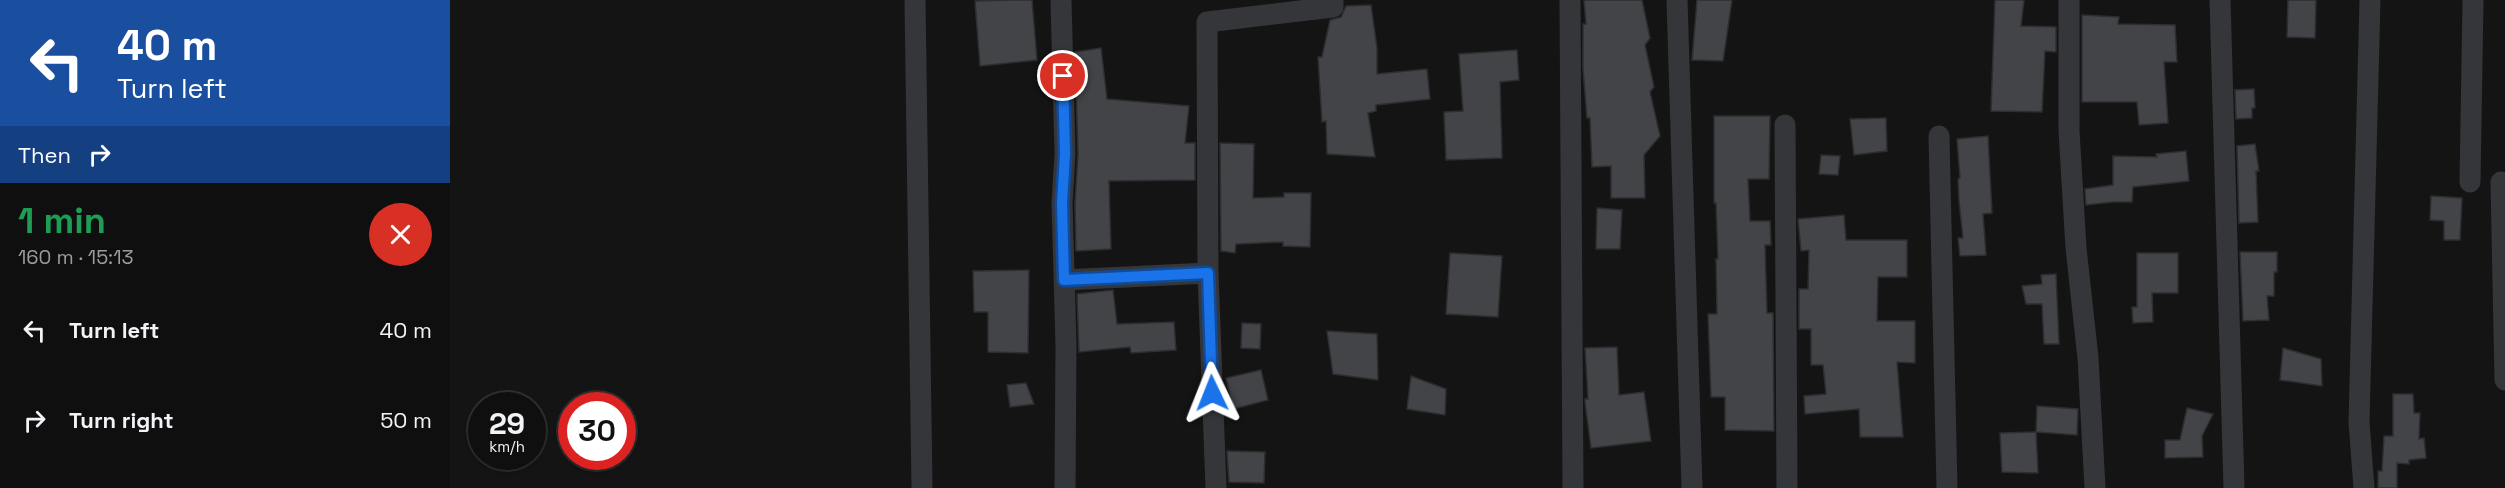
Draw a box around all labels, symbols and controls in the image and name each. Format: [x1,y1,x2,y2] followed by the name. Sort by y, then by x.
[117,19,217,72] text: 40 m
[18,24,96,102] icon: left
[1037,50,1088,101] pin
[1046,59,1079,92] icon: arrive
[117,71,227,106] text: Turn left
[83,138,116,171] icon: right
[18,141,71,169] text: Then
[18,198,106,244] text: 1 min
[369,203,432,266] button: close
[18,244,134,270] text: 160 m · 15:13
[18,314,51,347] icon: left
[69,316,159,344] text: Turn left
[380,316,432,344] text: 40 m
[1180,361,1244,425] position arrow
[558,392,636,470] speed limit sign: 30
[18,404,51,437] icon: right
[489,404,525,443] text: 29
[69,406,174,434] text: Turn right
[380,406,432,434] text: 50 m
[489,437,525,456] text: km/h

